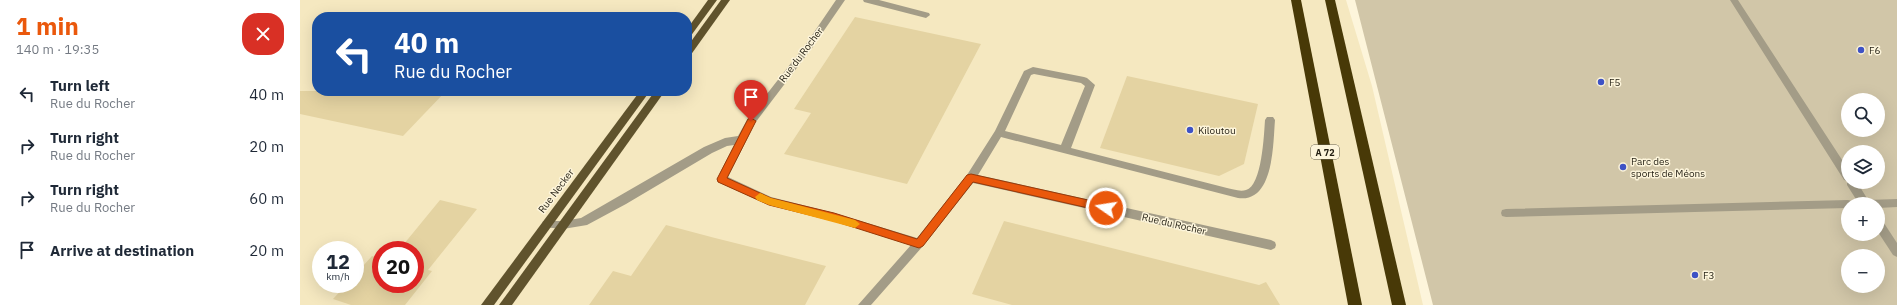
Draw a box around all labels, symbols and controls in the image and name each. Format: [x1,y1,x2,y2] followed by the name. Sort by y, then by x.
[16,10,79,42] text: 1 min
[242,13,284,55] button: close
[394,24,459,61] text: 40 m
[776,25,826,85] street label: Rue du Rocher
[328,28,380,80] icon: left
[16,41,99,58] text: 140 m · 19:35
[1869,44,1881,57] place label: F6
[1856,45,1866,55] marker: F6
[394,60,512,83] text: Rue du Rocher
[50,76,110,95] text: Turn left
[1609,76,1621,89] place label: F5
[1596,77,1606,87] marker: F5
[734,80,768,121] pin
[16,83,38,105] icon: left
[249,85,284,104] text: 40 m
[740,86,762,108] icon: arrive
[1841,93,1885,293] map controls
[1841,93,1885,137] button: search
[50,95,135,112] text: Rue du Rocher
[1198,124,1236,137] place label: Kiloutou
[1185,125,1195,135] marker: Kiloutou
[50,128,119,147] text: Turn right
[16,135,38,157] icon: right
[249,137,284,156] text: 20 m
[1311,145,1339,159] road number: A 72
[1841,145,1885,189] button: layers
[50,147,135,164] text: Rue du Rocher
[1631,155,1705,180] place label: Parc des sports de Méons
[1618,162,1628,172] marker: Parc des sports de Méons
[535,166,577,216] street label: Rue Necker
[50,180,119,199] text: Turn right
[16,187,38,209] icon: right
[1085,187,1127,229] position arrow
[249,189,284,208] text: 60 m
[1841,197,1885,241] button: +
[50,199,135,216] text: Rue du Rocher
[1141,210,1208,238] street label: Rue du Rocher
[16,239,38,261] icon: arrive
[50,241,194,260] text: Arrive at destination
[249,241,284,260] text: 20 m
[372,241,424,293] speed limit sign: 20
[326,248,350,275] text: 12
[1841,249,1885,293] button: −
[1703,269,1715,282] place label: F3
[326,270,350,283] text: km/h
[1690,270,1700,280] marker: F3

